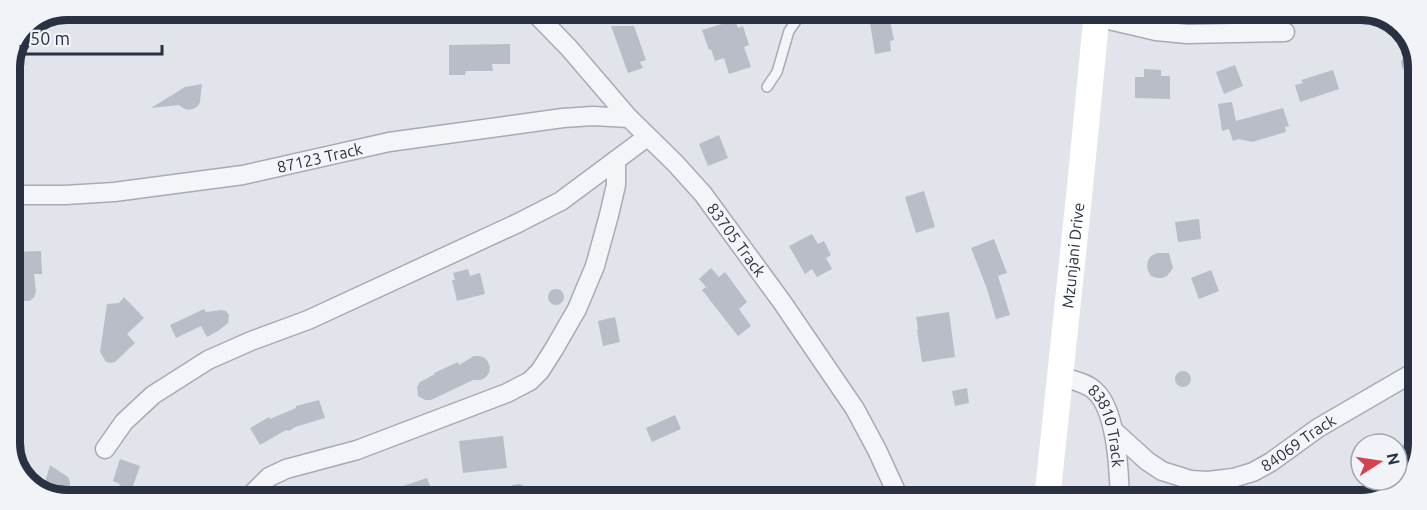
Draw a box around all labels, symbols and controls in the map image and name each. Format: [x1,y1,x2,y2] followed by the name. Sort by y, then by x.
[21,18,162,56] scale bar
[30,28,70,48] text: 50 m
[275,139,364,176] street label: 87123 Track
[703,199,769,280] street label: 83705 Track
[1058,202,1087,309] street label: Mzunjani Drive
[1085,380,1127,468] street label: 83810 Track
[1258,411,1339,475] street label: 84069 Track
[1349,432,1409,492] north arrow
[1384,451,1404,467] text: N

